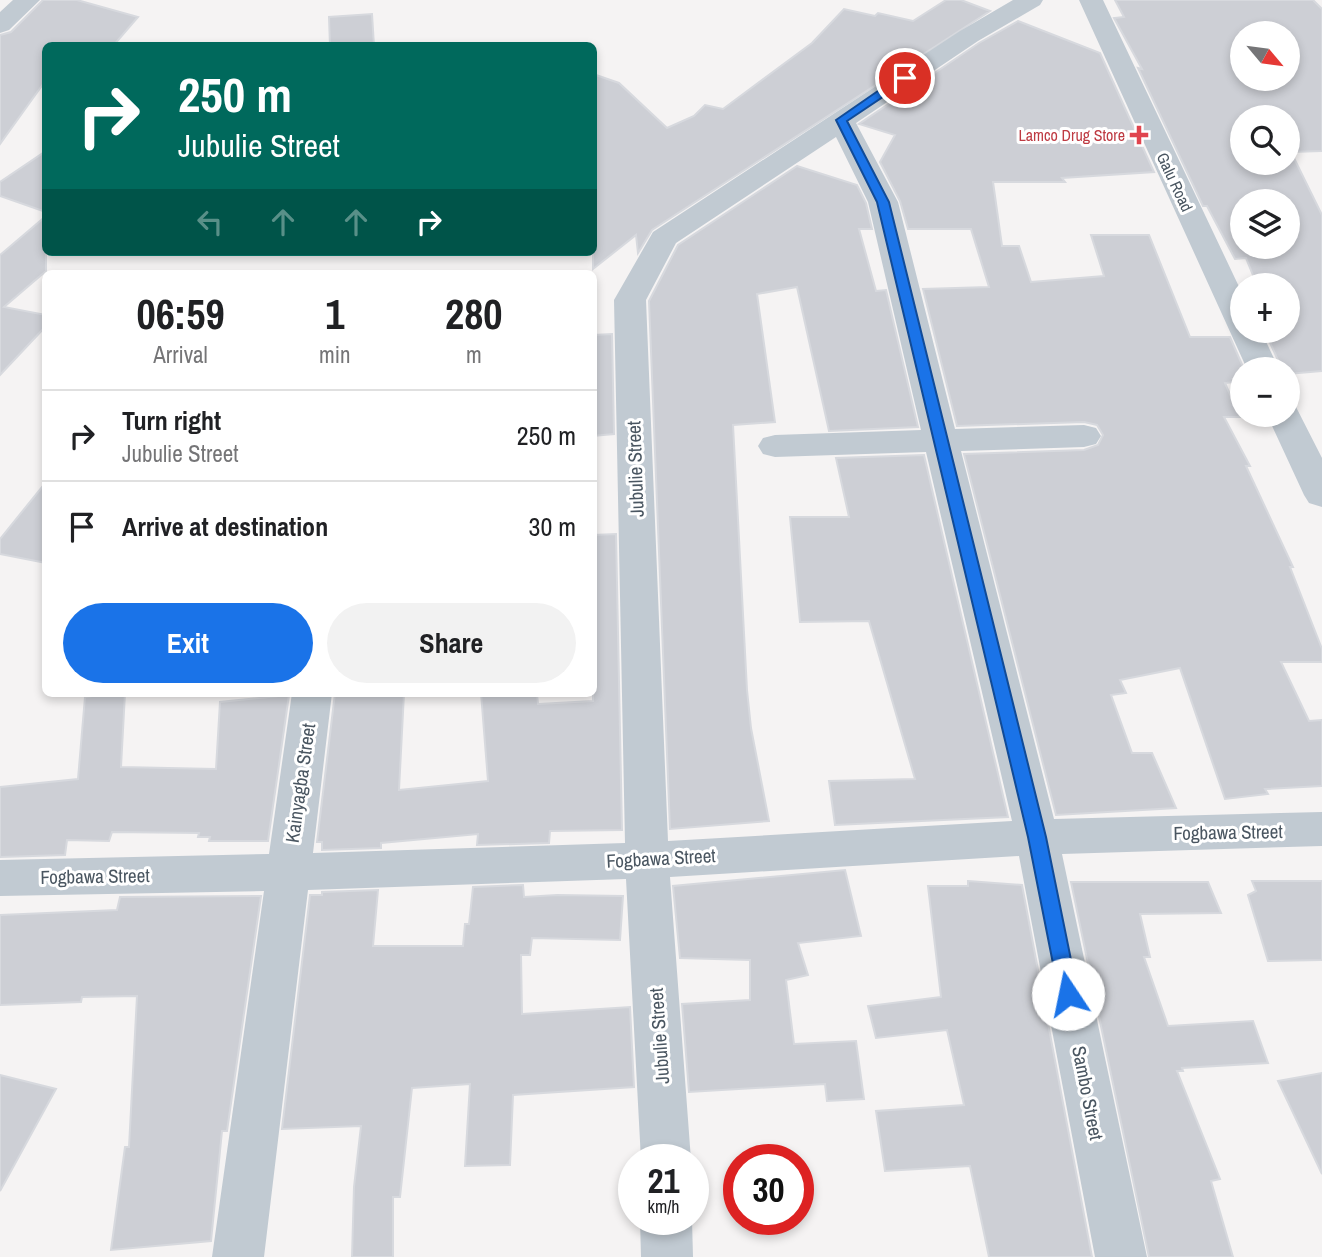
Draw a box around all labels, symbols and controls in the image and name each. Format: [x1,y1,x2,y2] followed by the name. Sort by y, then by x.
[1230,21,1300,91] north arrow
[1230,21,1300,427] map controls
[875,48,935,108] pin
[886,59,924,97] icon: arrive
[178,61,292,127] text: 250 m
[63,70,154,161] icon: right
[1230,105,1300,175] button: search
[178,124,340,167] text: Jubulie Street
[1019,124,1125,146] place label: Lamco Drug Store
[1131,127,1147,143] marker: Lamco Drug Store
[1152,149,1198,215] street label: Galu Road
[1230,189,1300,259] button: layers
[191,203,229,241] icon: left
[264,203,302,241] icon: ahead
[337,203,375,241] icon: ahead
[410,203,448,241] icon: right
[1230,273,1300,343] button: +
[137,286,225,342] text: 06:59
[325,286,344,342] text: 1
[445,286,503,342] text: 280
[153,339,208,370] text: Arrival
[319,339,351,370] text: min
[466,339,482,370] text: m
[1230,357,1300,427] button: −
[122,403,221,438] text: Turn right
[63,417,101,455] icon: right
[517,418,576,453] text: 250 m
[620,420,650,517] street label: Jubulie Street
[122,438,238,469] text: Jubulie Street
[63,508,101,546] icon: arrive
[122,509,328,544] text: Arrive at destination
[529,509,576,544] text: 30 m
[63,603,313,683] button: Exit
[327,603,576,683] button: Share
[279,721,321,844] street label: Kainyagba Street
[1173,818,1284,846] street label: Fogbawa Street
[606,842,717,874] street label: Fogbawa Street
[40,862,151,890] street label: Fogbawa Street
[1031,957,1105,1031] position arrow
[643,986,675,1085] street label: Jubulie Street
[1066,1044,1110,1143] street label: Sambo Street
[723,1144,814,1235] speed limit sign: 30
[648,1157,679,1204] text: 21
[648,1194,680,1219] text: km/h

